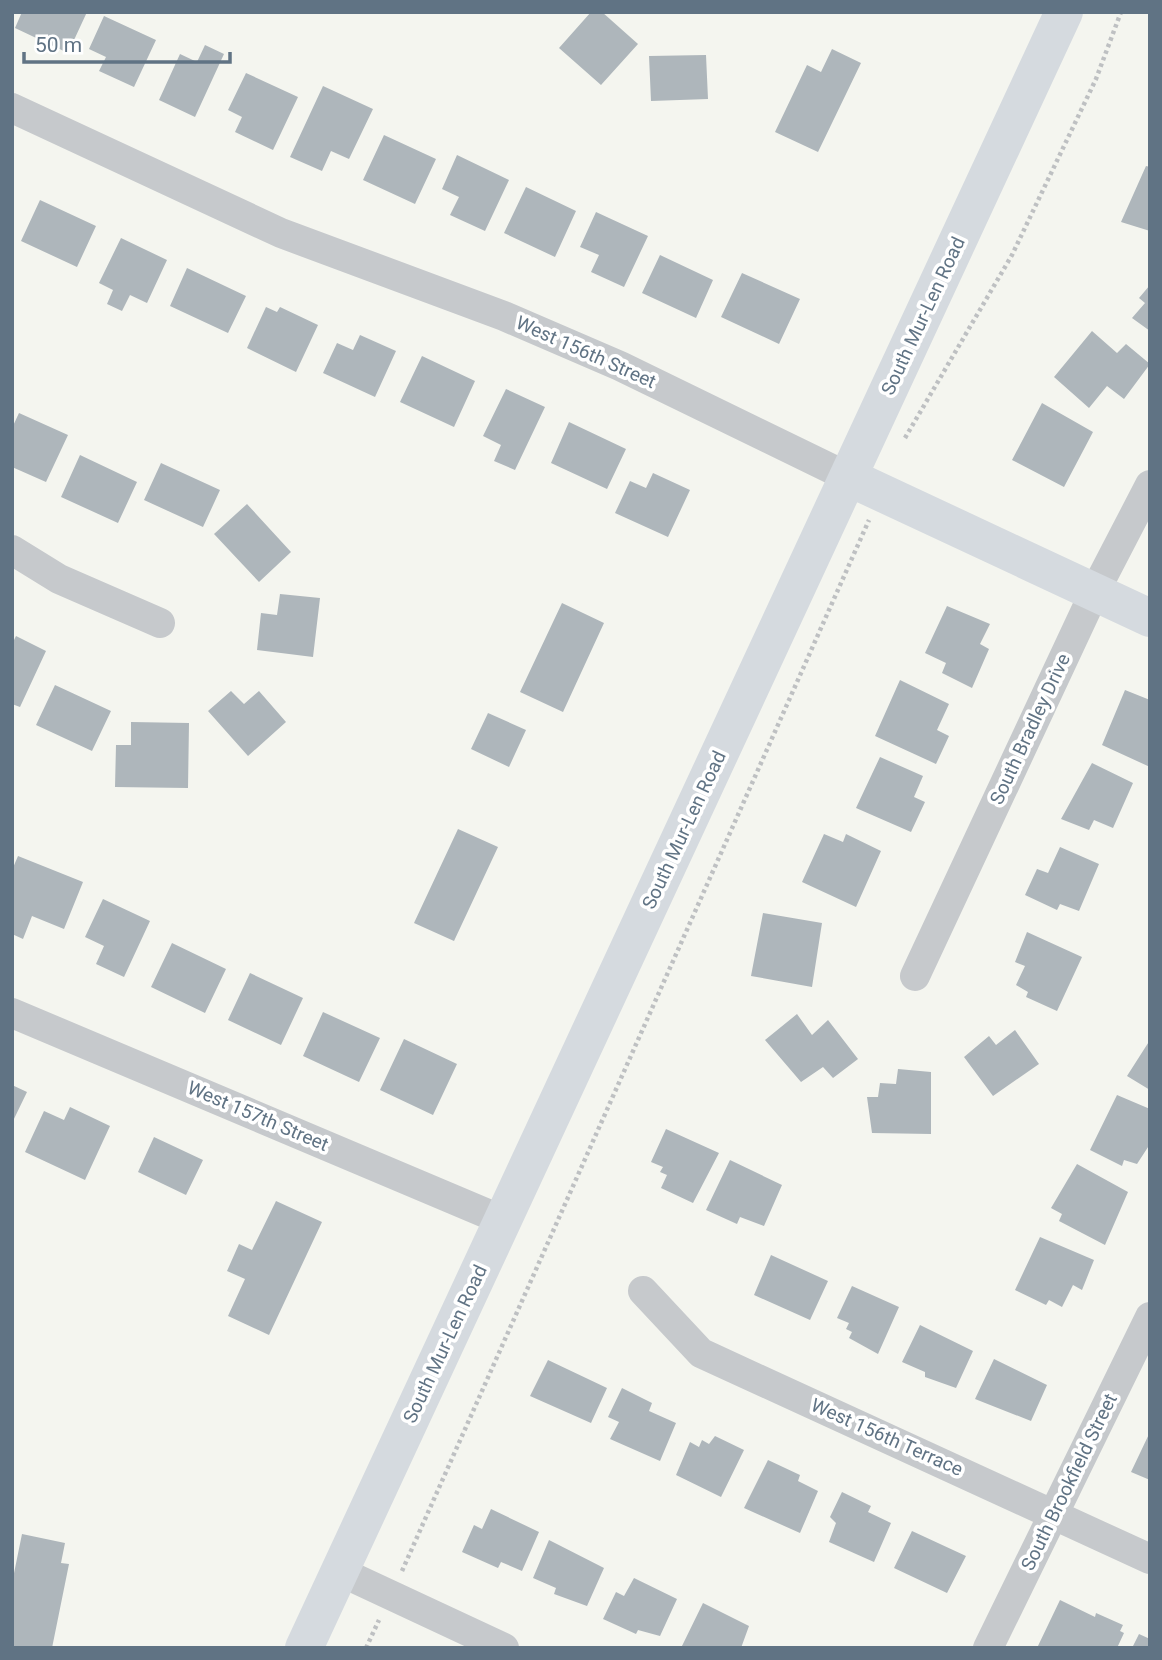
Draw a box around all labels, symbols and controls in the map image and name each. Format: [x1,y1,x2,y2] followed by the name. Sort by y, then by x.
[24,21,231,65] scale bar
[35,33,82,57] text: 50 m
[876,233,970,399] street label: South Mur-Len Road
[512,311,660,393] street label: West 156th Street
[985,650,1075,808] street label: South Bradley Drive
[637,747,731,913] street label: South Mur-Len Road
[184,1076,332,1156] street label: West 157th Street
[398,1261,492,1427] street label: South Mur-Len Road
[1016,1390,1122,1574] street label: South Brookfield Street
[808,1393,966,1481] street label: West 156th Terrace

